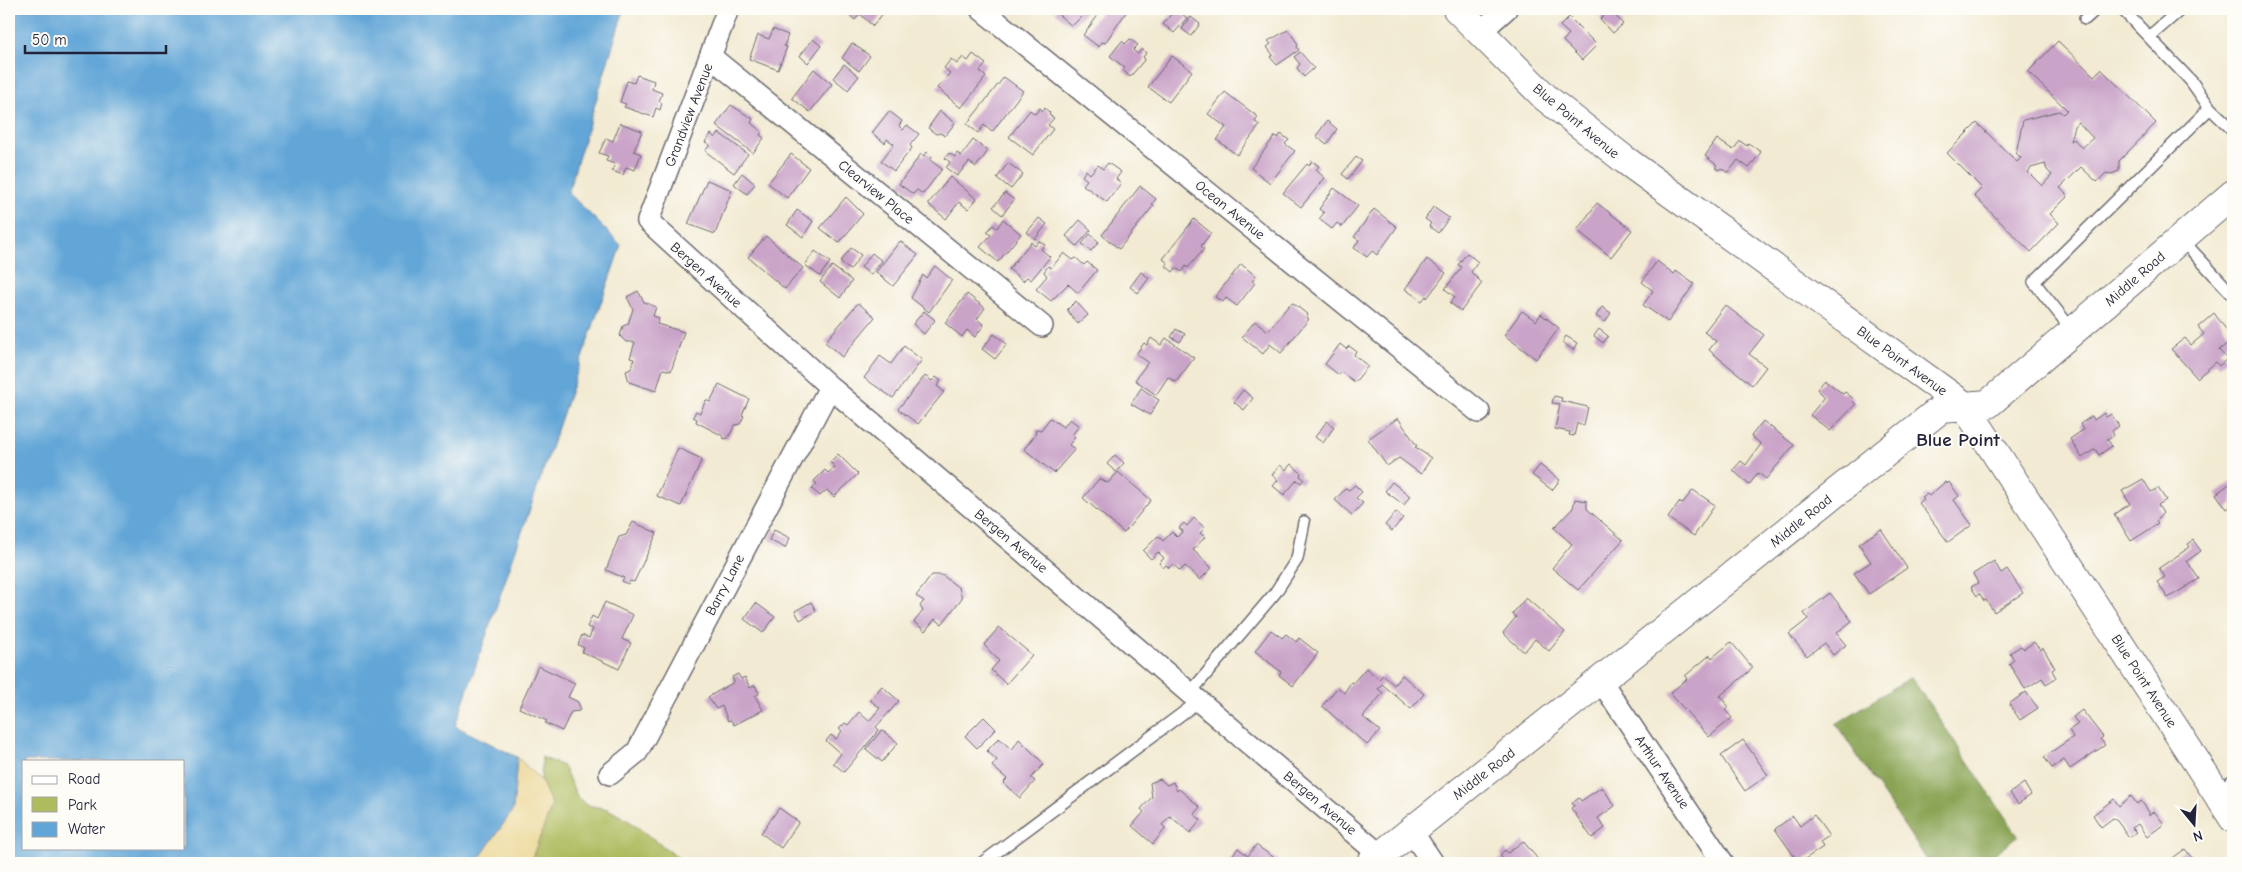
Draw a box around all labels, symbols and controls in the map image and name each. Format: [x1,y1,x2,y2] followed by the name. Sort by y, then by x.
[25,22,166,54] scale bar
[32,31,67,49] text: 50 m
[661,61,717,169] street label: Grandview Avenue
[1529,80,1623,162] street label: Blue Point Avenue
[835,156,917,228] street label: Clearview Place
[1192,177,1268,243] street label: Ocean Avenue
[667,238,745,312] street label: Bergen Avenue
[2101,248,2169,310] street label: Middle Road
[1854,323,1950,399] street label: Blue Point Avenue
[1916,429,2001,451] district label: Blue Point
[1767,491,1835,551] street label: Middle Road
[971,505,1051,577] street label: Bergen Avenue
[702,552,748,618] street label: Barry Lane
[2108,631,2180,731] street label: Blue Point Avenue
[1631,732,1693,812] street label: Arthur Avenue
[1449,744,1519,804] street label: Middle Road
[22,760,185,850] legend
[1280,767,1360,839] street label: Bergen Avenue
[68,770,100,788] text: Road
[68,796,97,814] text: Park
[2170,800,2220,850] north arrow
[68,820,105,838] text: Water
[2191,826,2205,845] text: N

